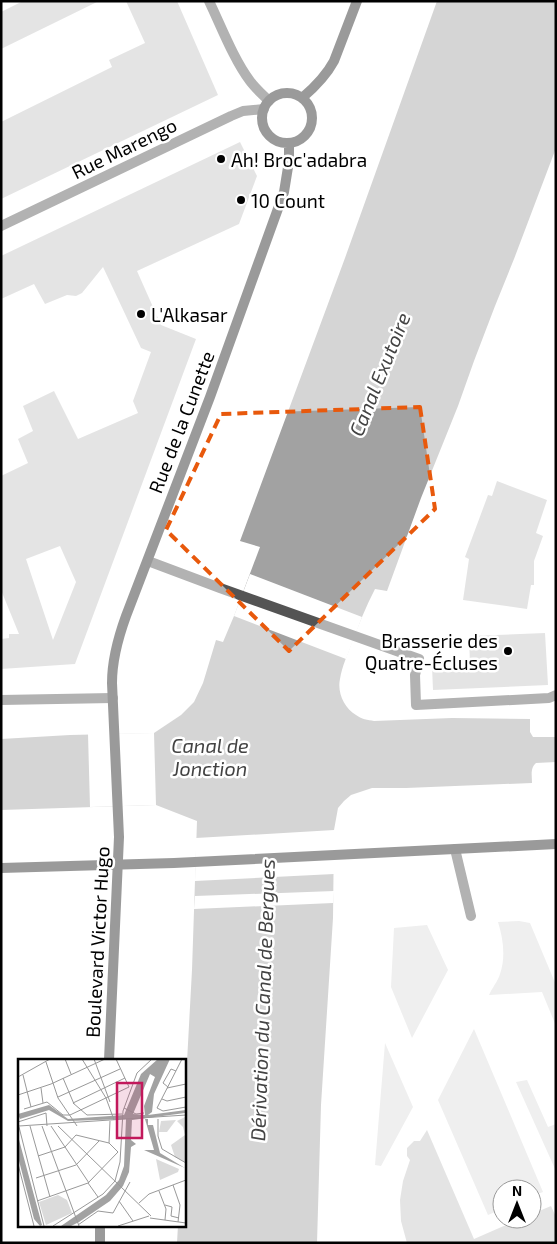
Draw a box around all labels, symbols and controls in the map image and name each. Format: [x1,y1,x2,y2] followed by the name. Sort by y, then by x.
[68,113,180,183] street label: Rue Marengo
[231,148,367,171] place label: Ah! Broc'adabra
[215,153,227,165] marker: Ah! Broc'adabra
[251,189,325,212] place label: 10 Count
[235,194,247,206] marker: 10 Count
[151,303,228,326] place label: L'Alkasar
[135,308,147,320] marker: L'Alkasar
[343,309,415,439] water label: Canal Exutoire
[143,348,219,496] street label: Rue de la Cunette
[365,629,498,674] place label: Brasserie des Quatre-Écluses
[502,645,514,657] marker: Brasserie des Quatre-Écluses
[171,733,249,780] water label: Canal de Jonction
[81,846,113,1038] street label: Boulevard Victor Hugo
[245,858,279,1142] water label: Dérivation du Canal de Bergues
[18,1059,185,1226] inset map
[492,1179,542,1229] north arrow
[512,1182,522,1199] text: N

